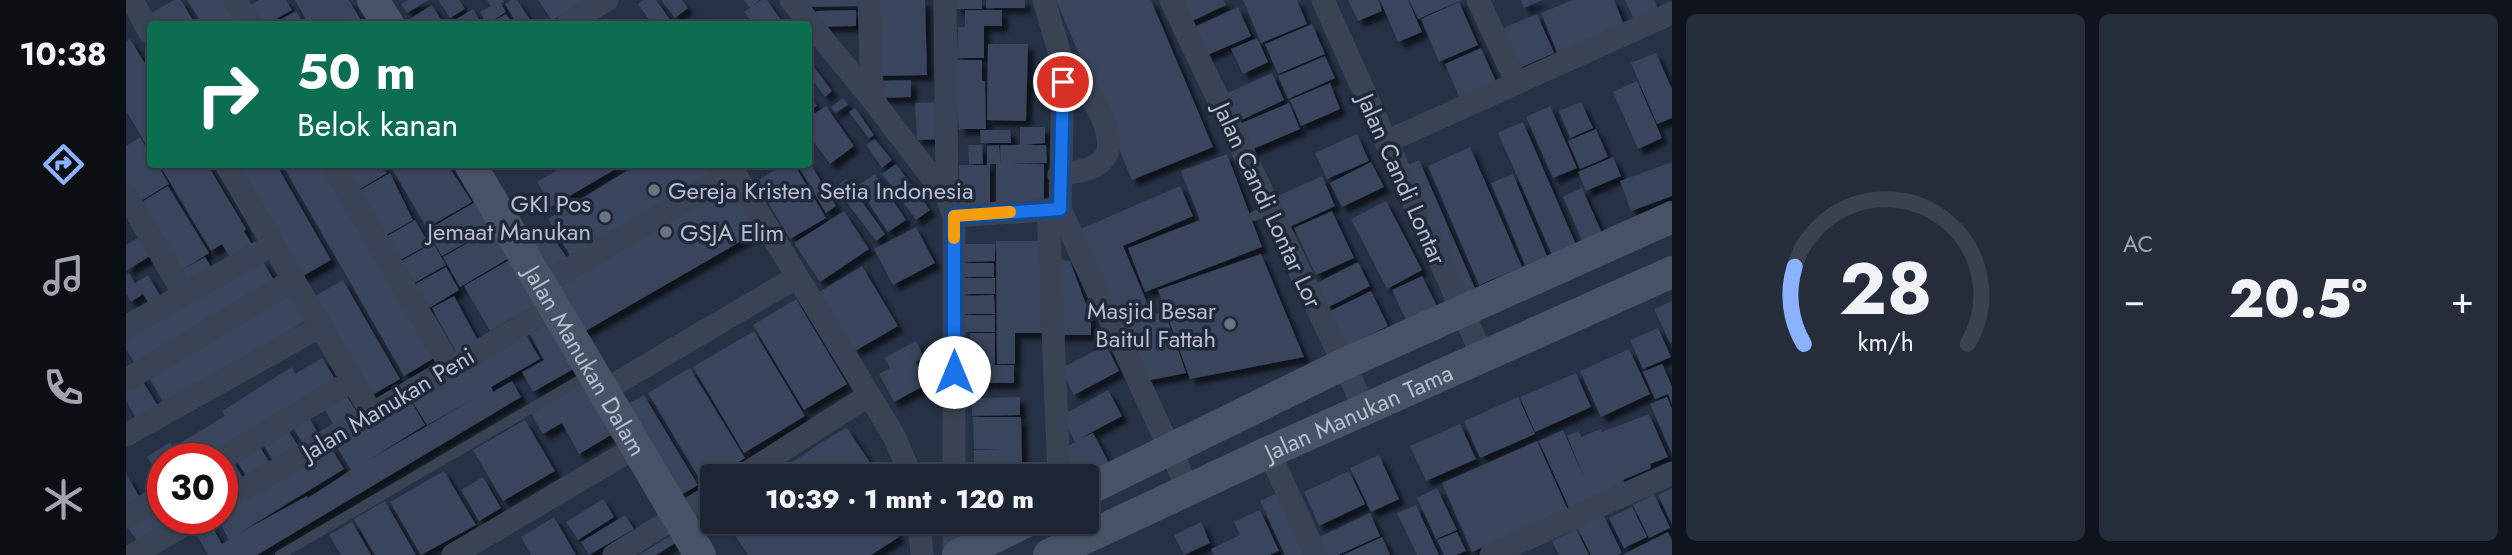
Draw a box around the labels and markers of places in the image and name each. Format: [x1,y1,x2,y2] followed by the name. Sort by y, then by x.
[1033,52,1093,112] pin
[668,173,974,208] place label: Gereja Kristen Setia Indonesia
[646,182,662,198] marker: Gereja Kristen Setia Indonesia
[424,186,591,249] place label: GKI Pos Jemaat Manukan
[597,209,613,225] marker: GKI Pos Jemaat Manukan
[680,215,784,250] place label: GSJA Elim
[658,224,674,240] marker: GSJA Elim
[1087,293,1217,356] place label: Masjid Besar Baitul Fattah
[1222,316,1238,332] marker: Masjid Besar Baitul Fattah

